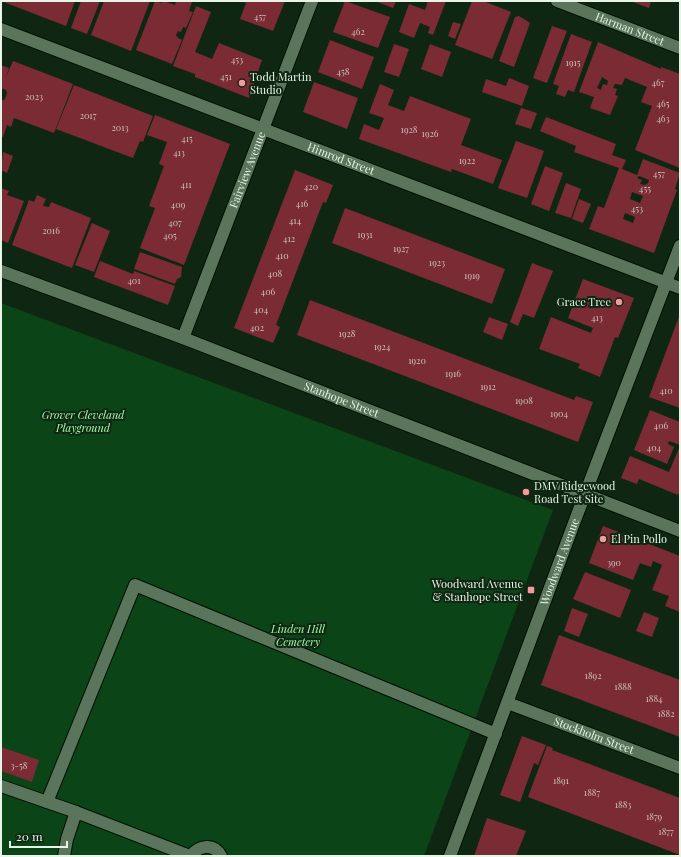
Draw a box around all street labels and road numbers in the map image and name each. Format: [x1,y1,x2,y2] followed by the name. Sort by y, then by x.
[593,8,667,48] street label: Harman Street
[225,129,268,210] street label: Fairview Avenue
[306,139,377,178] street label: Himrod Street
[302,378,381,420] street label: Stanhope Street
[536,516,582,608] street label: Woodward Avenue
[552,713,637,757] street label: Stockholm Street

